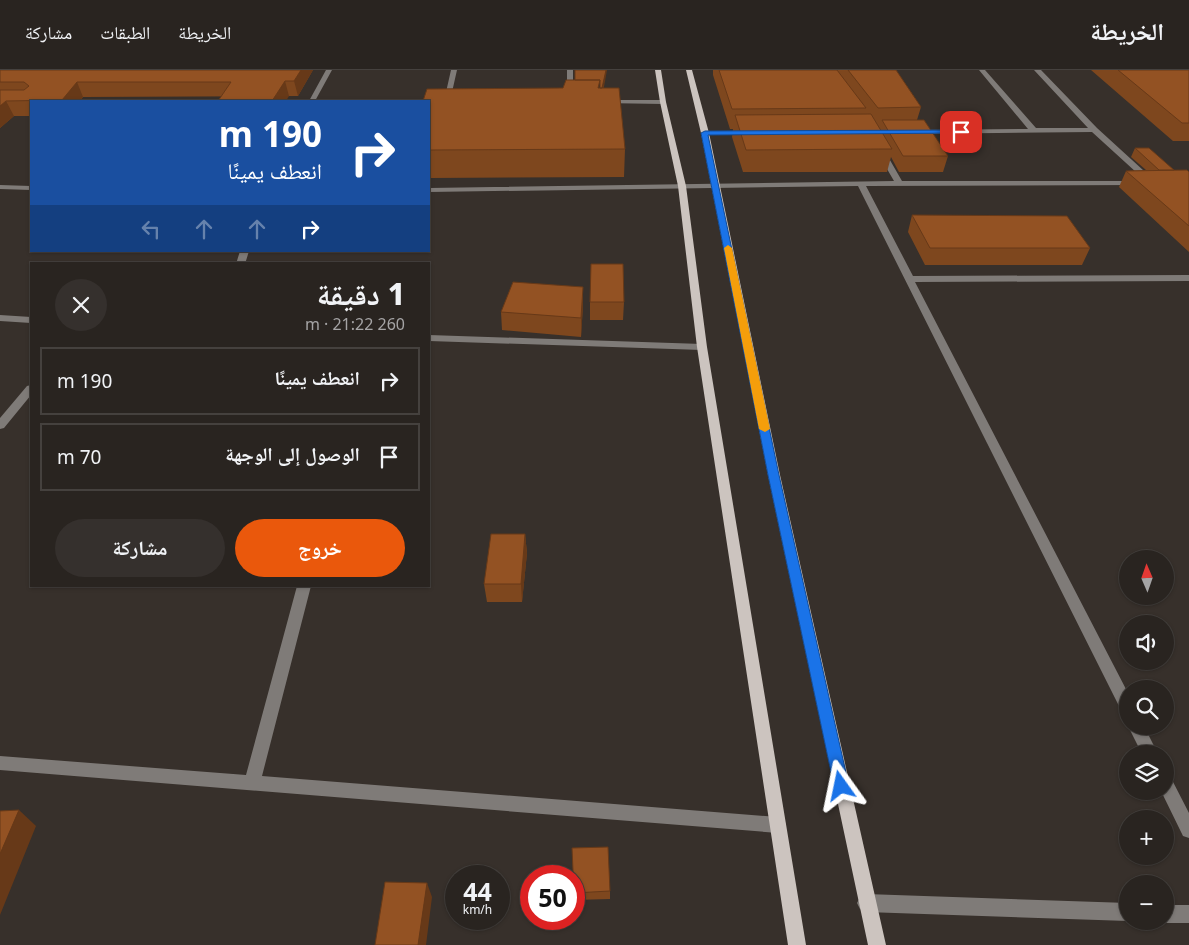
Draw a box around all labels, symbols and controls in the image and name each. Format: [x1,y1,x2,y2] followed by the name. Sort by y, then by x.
[1090,14,1164,47] text: الخريطة
[25,20,72,44] text: مشاركة
[100,20,150,44] text: الطبقات
[178,20,231,44] text: الخريطة
[219,110,322,157] text: 190 m
[940,111,982,153] pin
[947,118,975,146] icon: arrive
[340,120,405,185] icon: right
[228,155,322,185] text: انعطف يمينًا
[137,215,165,243] icon: left
[190,215,218,243] icon: ahead
[243,215,271,243] icon: ahead
[296,215,324,243] icon: right
[317,273,405,314] text: 1 دقيقة
[55,279,107,331] button: close
[305,313,405,335] text: 260 m · 21:22
[274,365,360,391] text: انعطف يمينًا
[375,367,403,395] icon: right
[57,368,112,394] text: 190 m
[225,441,360,467] text: الوصول إلى الوجهة
[375,443,403,471] icon: arrive
[57,444,101,470] text: 70 m
[55,519,225,577] button: مشاركة
[235,519,405,577] button: خروج
[1119,550,1174,605] north arrow
[1119,550,1174,930] map controls
[1119,615,1174,670] button: sound
[1119,680,1174,735] button: search
[1119,745,1174,800] button: layers
[814,759,866,811] position arrow
[1119,810,1174,865] button: +
[520,865,585,930] speed limit sign: 50
[463,874,492,908] text: 44
[1119,875,1174,930] button: −
[463,901,492,918] text: km/h

